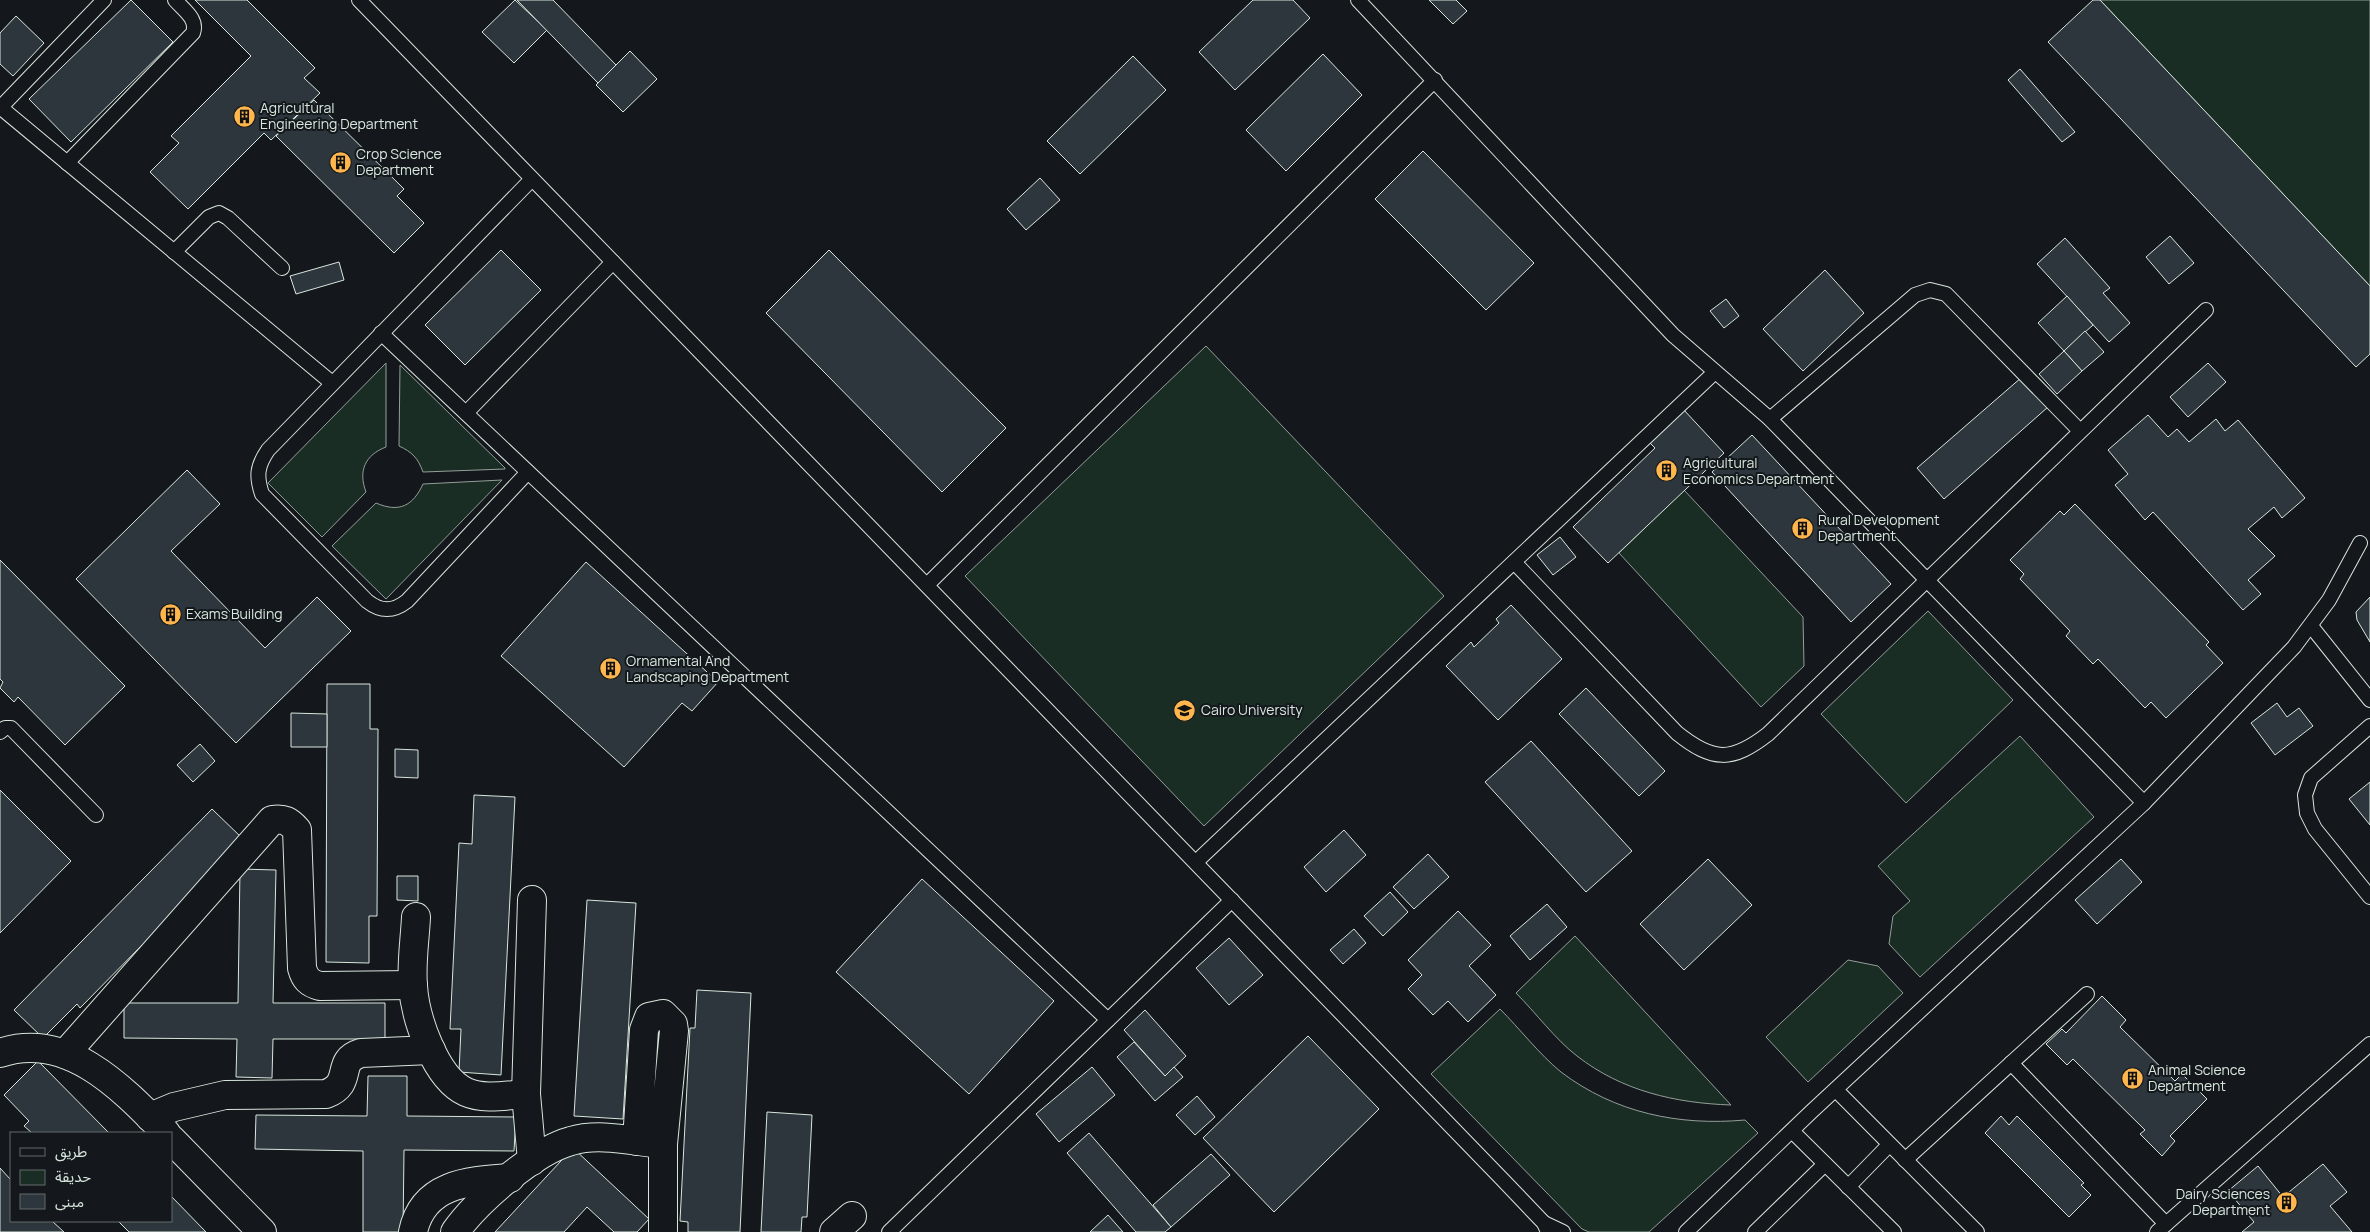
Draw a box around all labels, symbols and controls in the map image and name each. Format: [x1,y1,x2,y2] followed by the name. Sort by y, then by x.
[260,98,418,133] place label: Agricultural Engineering Department
[232,104,256,128] building icon: Agricultural Engineering Department
[356,144,442,179] place label: Crop Science Department
[328,150,352,174] building icon: Crop Science Department
[1683,453,1835,488] place label: Agricultural Economics Department
[1655,459,1679,483] building icon: Agricultural Economics Department
[1818,510,1940,545] place label: Rural Development Department
[1790,516,1814,540] building icon: Rural Development Department
[158,602,182,626] building icon: Exams Building
[186,604,282,623] place label: Exams Building
[626,651,789,686] place label: Ornamental And Landscaping Department
[598,657,622,681] building icon: Ornamental And Landscaping Department
[1173,698,1197,722] school or university icon: Cairo University
[1201,700,1303,719] place label: Cairo University
[2148,1060,2246,1095] place label: Animal Science Department
[2120,1066,2144,1090] building icon: Animal Science Department
[10,1132,172,1222] legend
[55,1141,87,1162] text: طريق
[55,1166,91,1187] text: حديقة
[2176,1184,2270,1219] place label: Dairy Sciences Department
[2274,1190,2298,1214] building icon: Dairy Sciences Department
[55,1191,84,1212] text: مبنى

